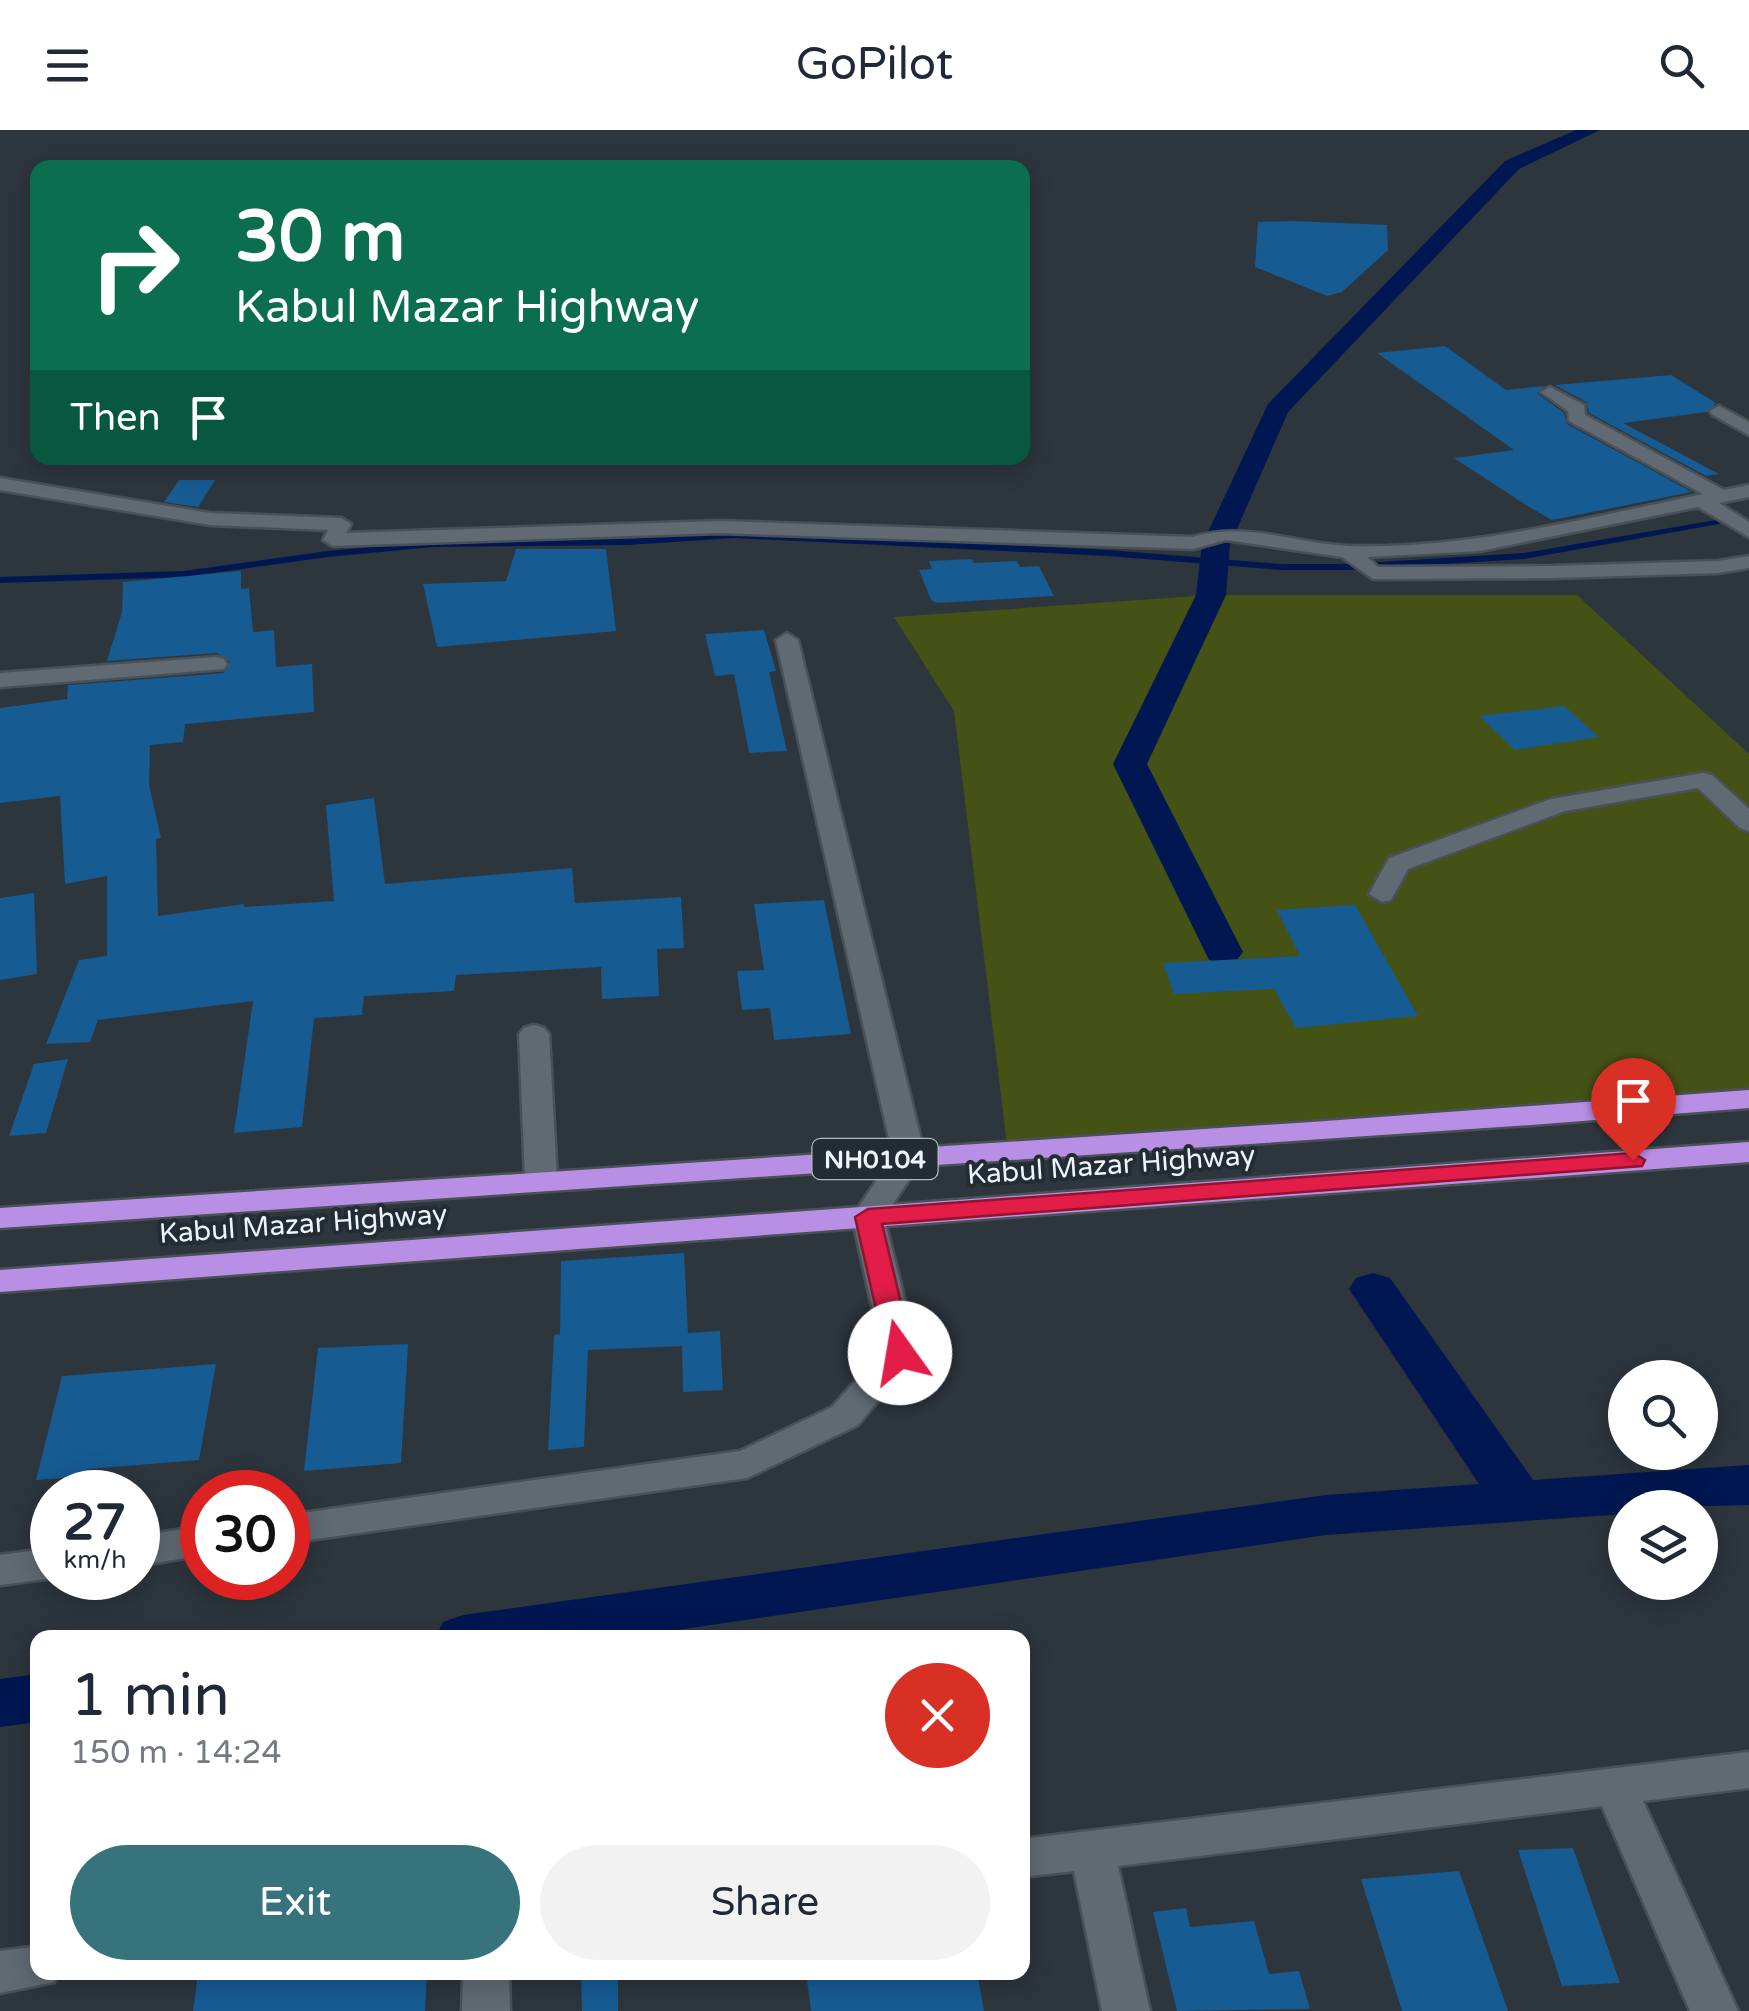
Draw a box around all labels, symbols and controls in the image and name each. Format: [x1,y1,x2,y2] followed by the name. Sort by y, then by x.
[40,38,95,93] icon: menu
[796,38,953,92] text: GoPilot
[1654,38,1709,93] icon: search
[235,196,405,280] text: 30 m
[70,200,200,330] icon: right
[235,281,699,335] text: Kabul Mazar Highway
[181,390,236,445] icon: arrive
[70,395,161,441] text: Then
[1591,1058,1676,1161] pin
[1606,1073,1661,1128] icon: arrive
[966,1138,1256,1192] street label: Kabul Mazar Highway
[812,1139,938,1179] road number: NH0104
[158,1197,448,1251] street label: Kabul Mazar Highway
[848,1301,952,1405] position arrow
[1608,1360,1718,1600] map controls
[1608,1360,1718,1470] button: search
[180,1470,310,1600] speed limit sign: 30
[1608,1490,1718,1600] button: layers
[64,1493,126,1553] text: 27
[64,1545,126,1575] text: km/h
[70,1660,230,1732] text: 1 min
[885,1663,990,1768] button: close
[70,1734,282,1772] text: 150 m · 14:24
[70,1845,520,1960] button: Exit
[540,1845,990,1960] button: Share

